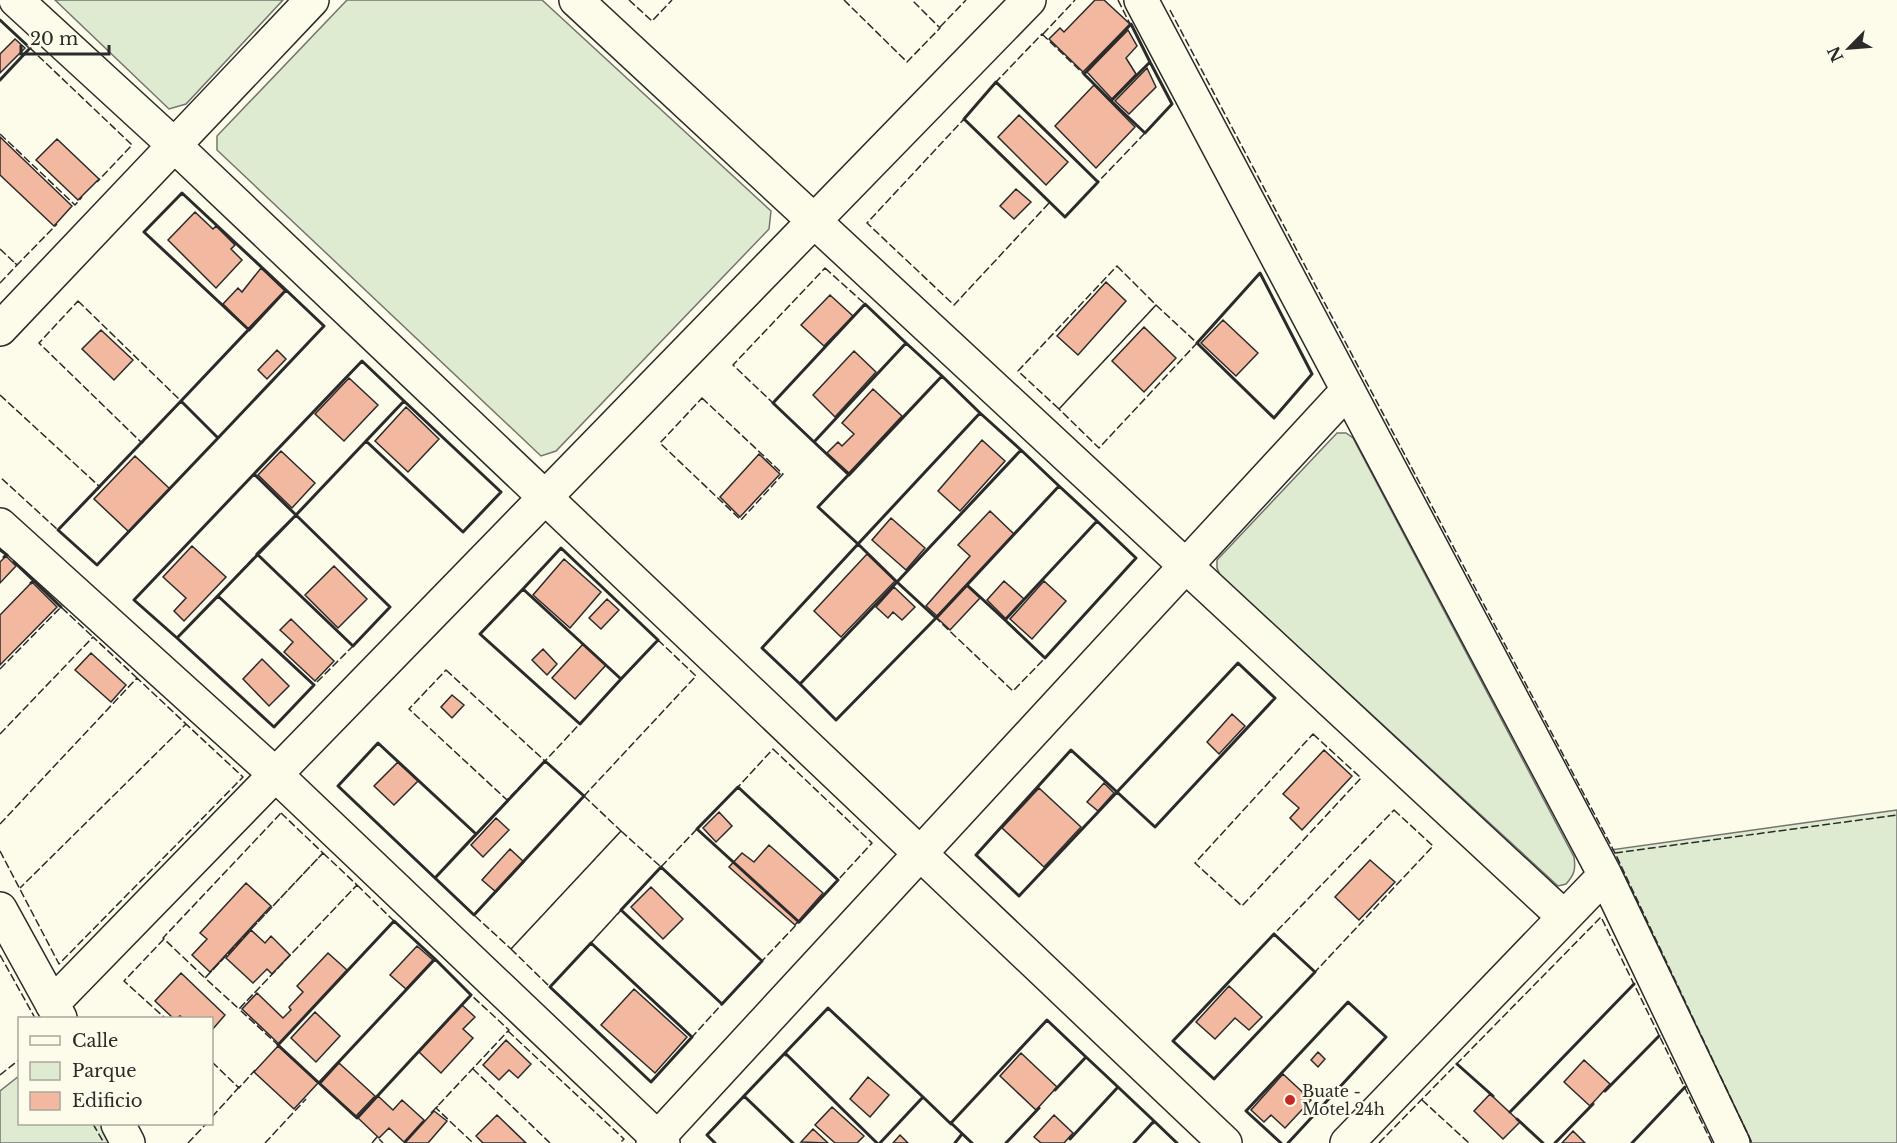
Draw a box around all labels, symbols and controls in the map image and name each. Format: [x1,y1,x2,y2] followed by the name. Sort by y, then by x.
[21,18,110,56] scale bar
[1819,18,1879,78] north arrow
[30,28,78,50] text: 20 m
[1823,43,1848,65] text: N
[18,1017,213,1125] legend
[72,1030,118,1052] text: Calle
[72,1060,137,1082] text: Parque
[1302,1081,1385,1119] place label: Buate - Motel 24h
[72,1090,143,1112] text: Edificio
[1283,1093,1297,1107] marker: Buate - Motel 24h

